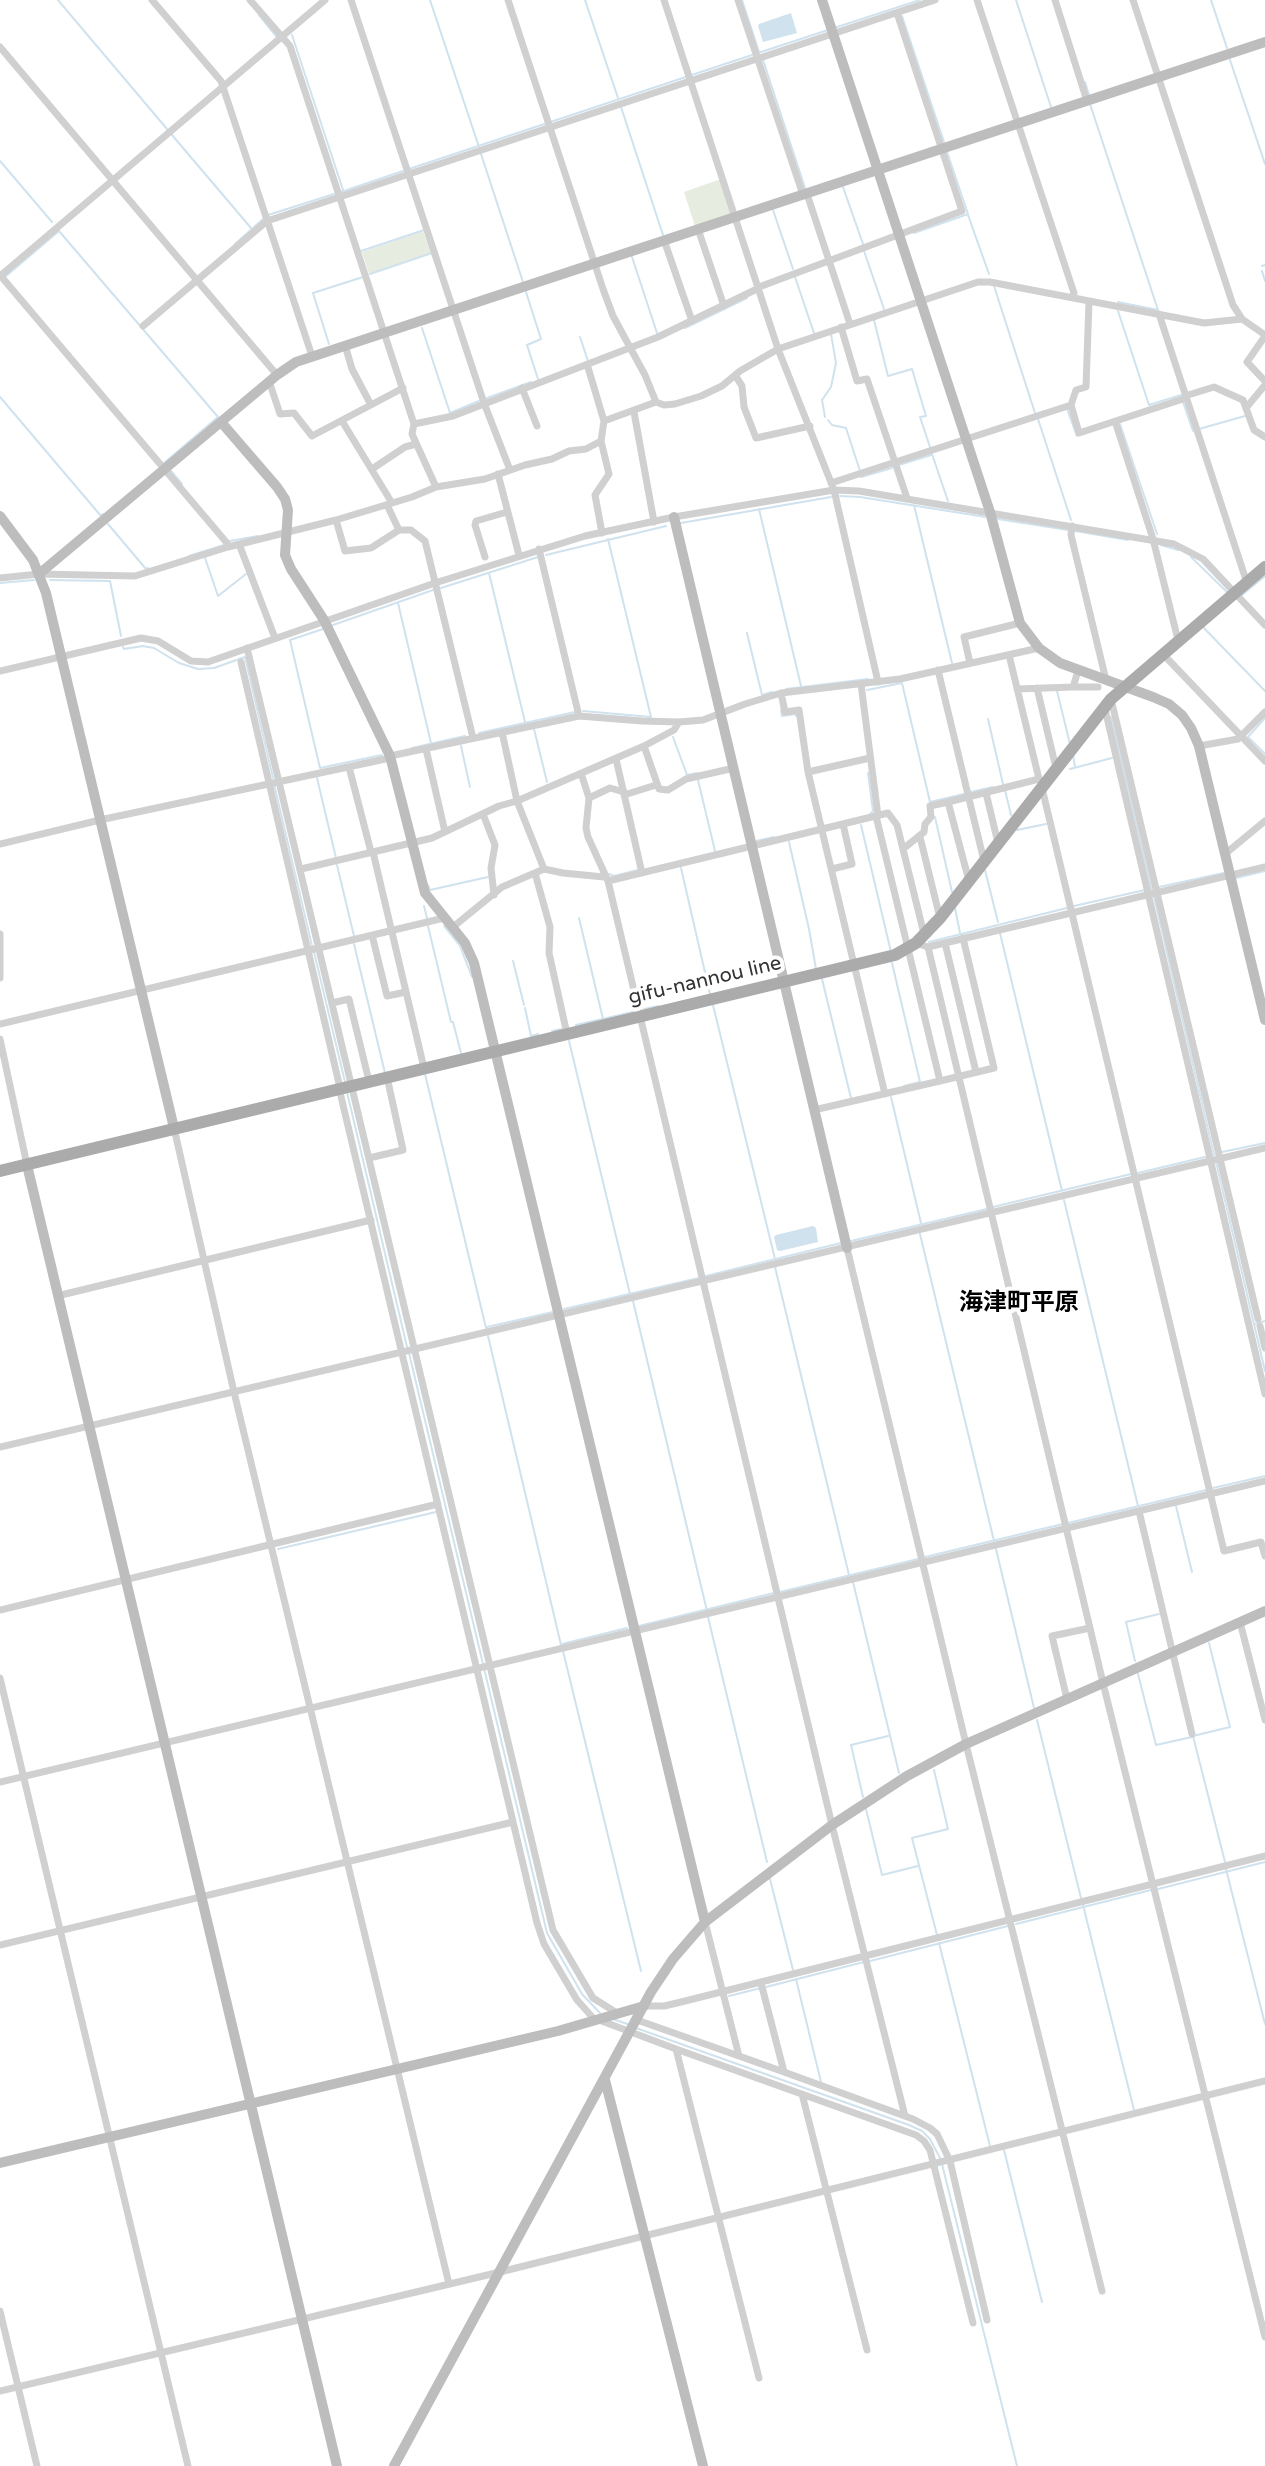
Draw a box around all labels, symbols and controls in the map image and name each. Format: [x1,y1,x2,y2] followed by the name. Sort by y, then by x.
[626,952,784,1010] street label: gifu-nannou line
[959,1290,1079,1318] district label: 海津町平原

